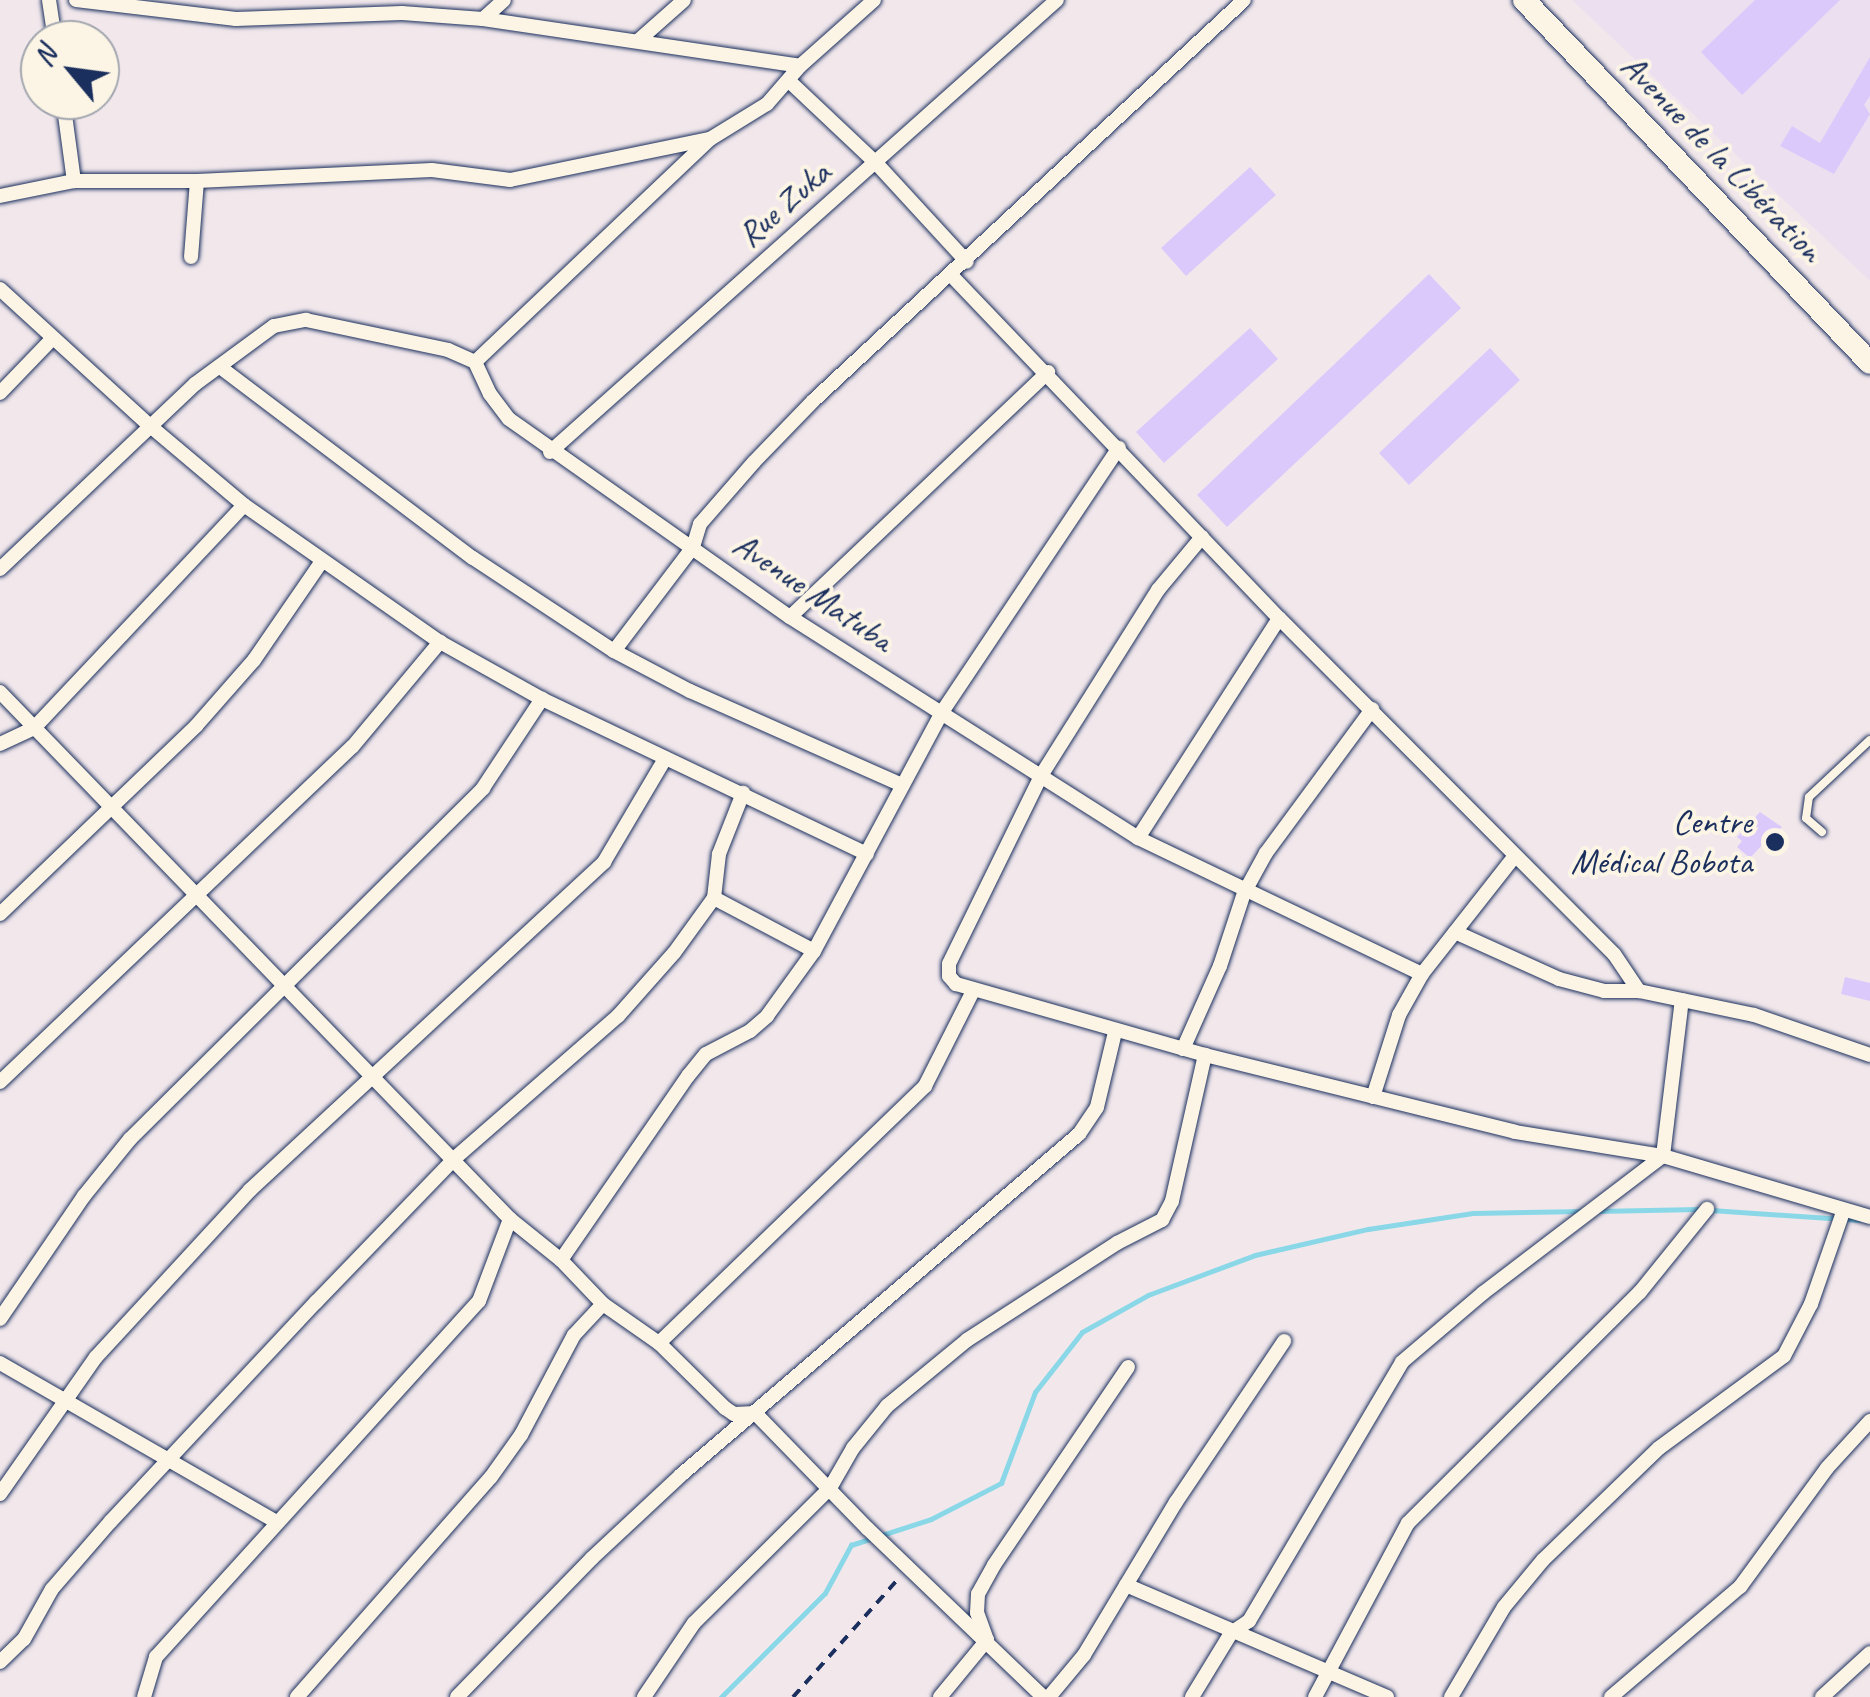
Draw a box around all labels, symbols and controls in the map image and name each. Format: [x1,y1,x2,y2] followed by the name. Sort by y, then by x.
[20,20,120,120] north arrow
[26,40,65,72] text: N
[1612,45,1832,271] street label: Avenue de la Libération
[730,153,838,255] street label: Rue Zuka
[725,523,901,661] street label: Avenue Matuba
[1570,801,1752,883] place label: Centre Médical Bobota
[1762,829,1788,855] marker: Centre Médical Bobota

